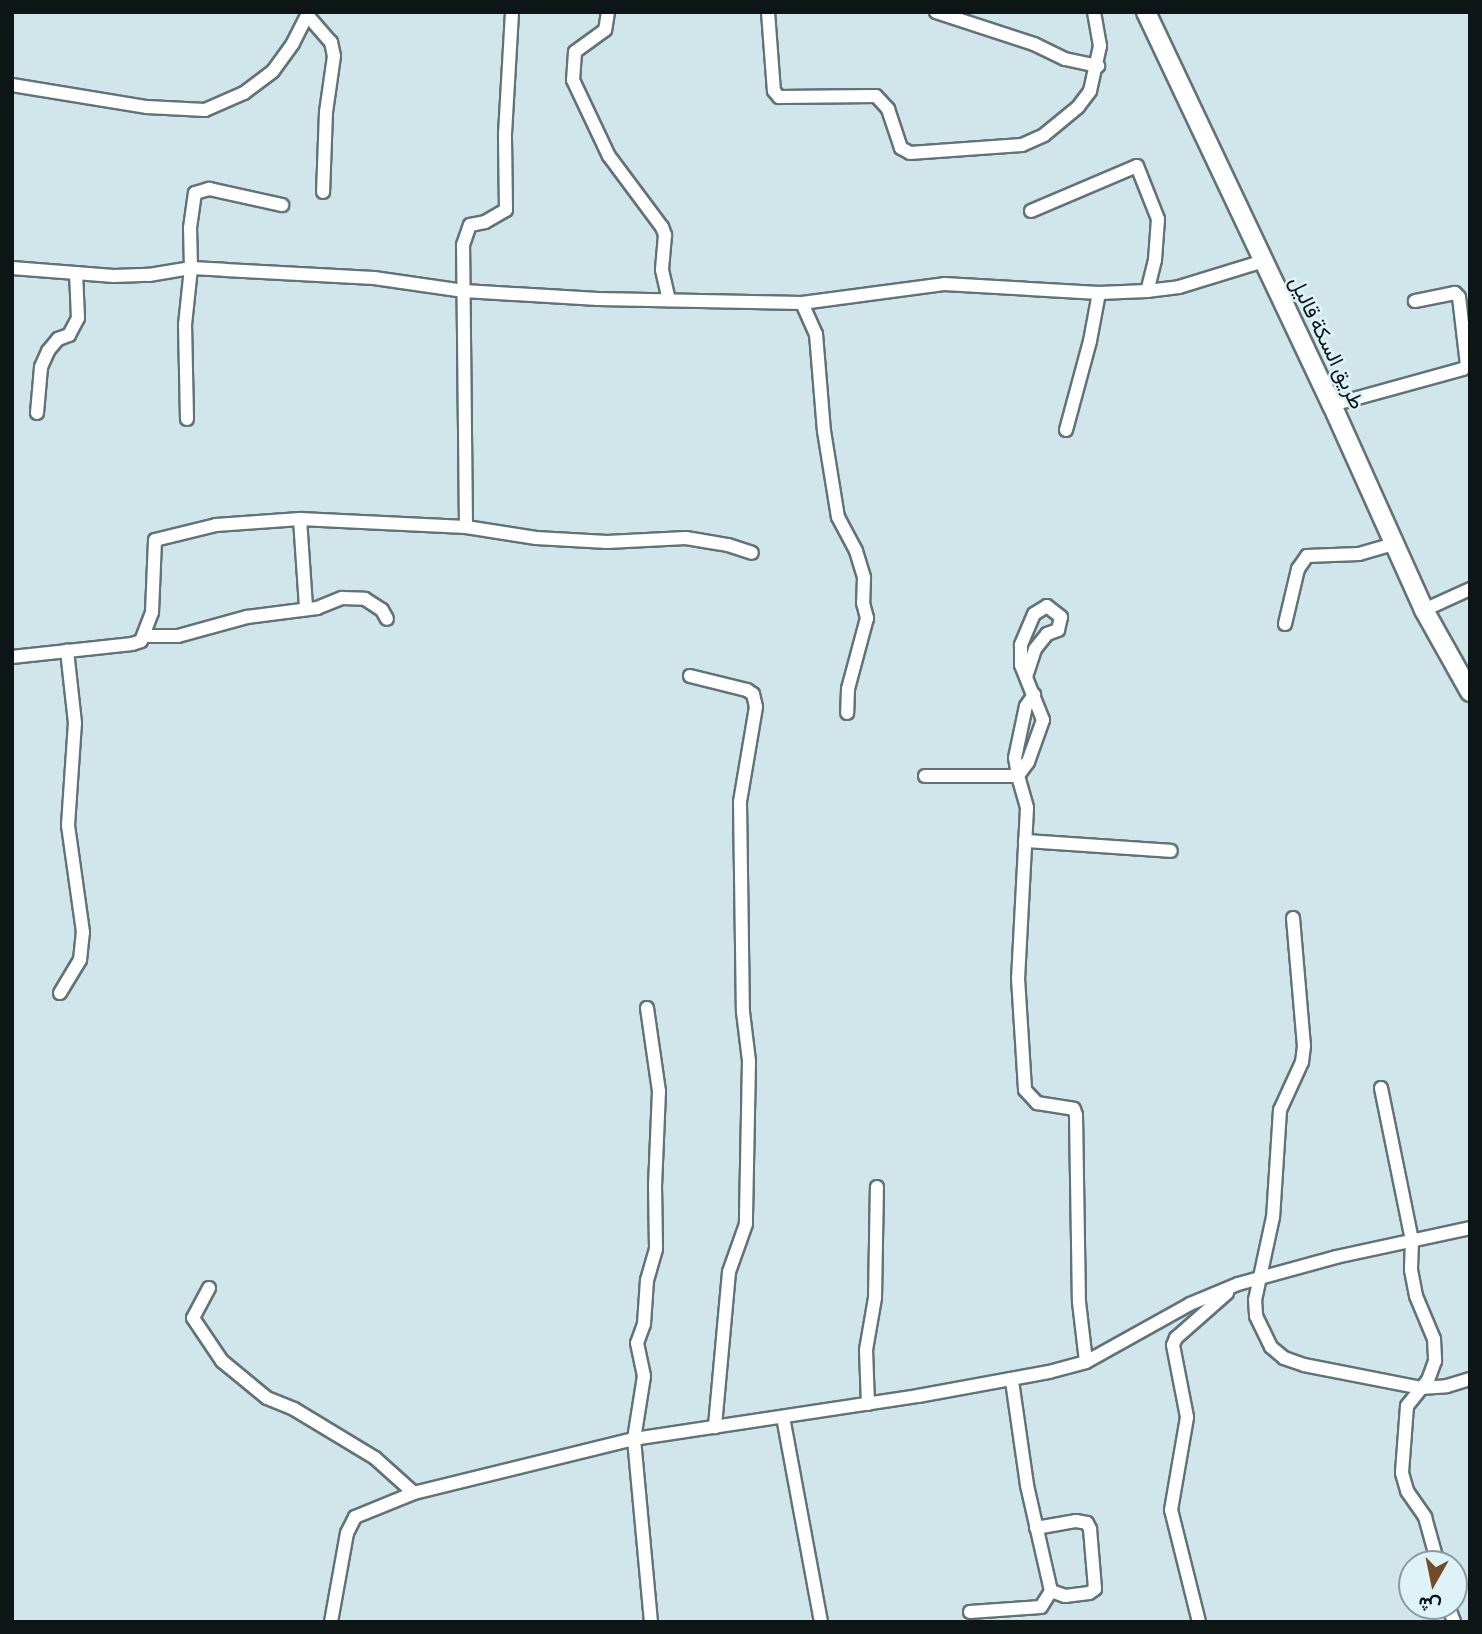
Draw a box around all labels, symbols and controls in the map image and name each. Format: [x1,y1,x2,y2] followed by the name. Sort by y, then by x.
[1283,272,1369,414] street label: طريق السكة قاليل
[1398,1550,1468,1620] north arrow
[1417,1591,1443,1617] text: ش

